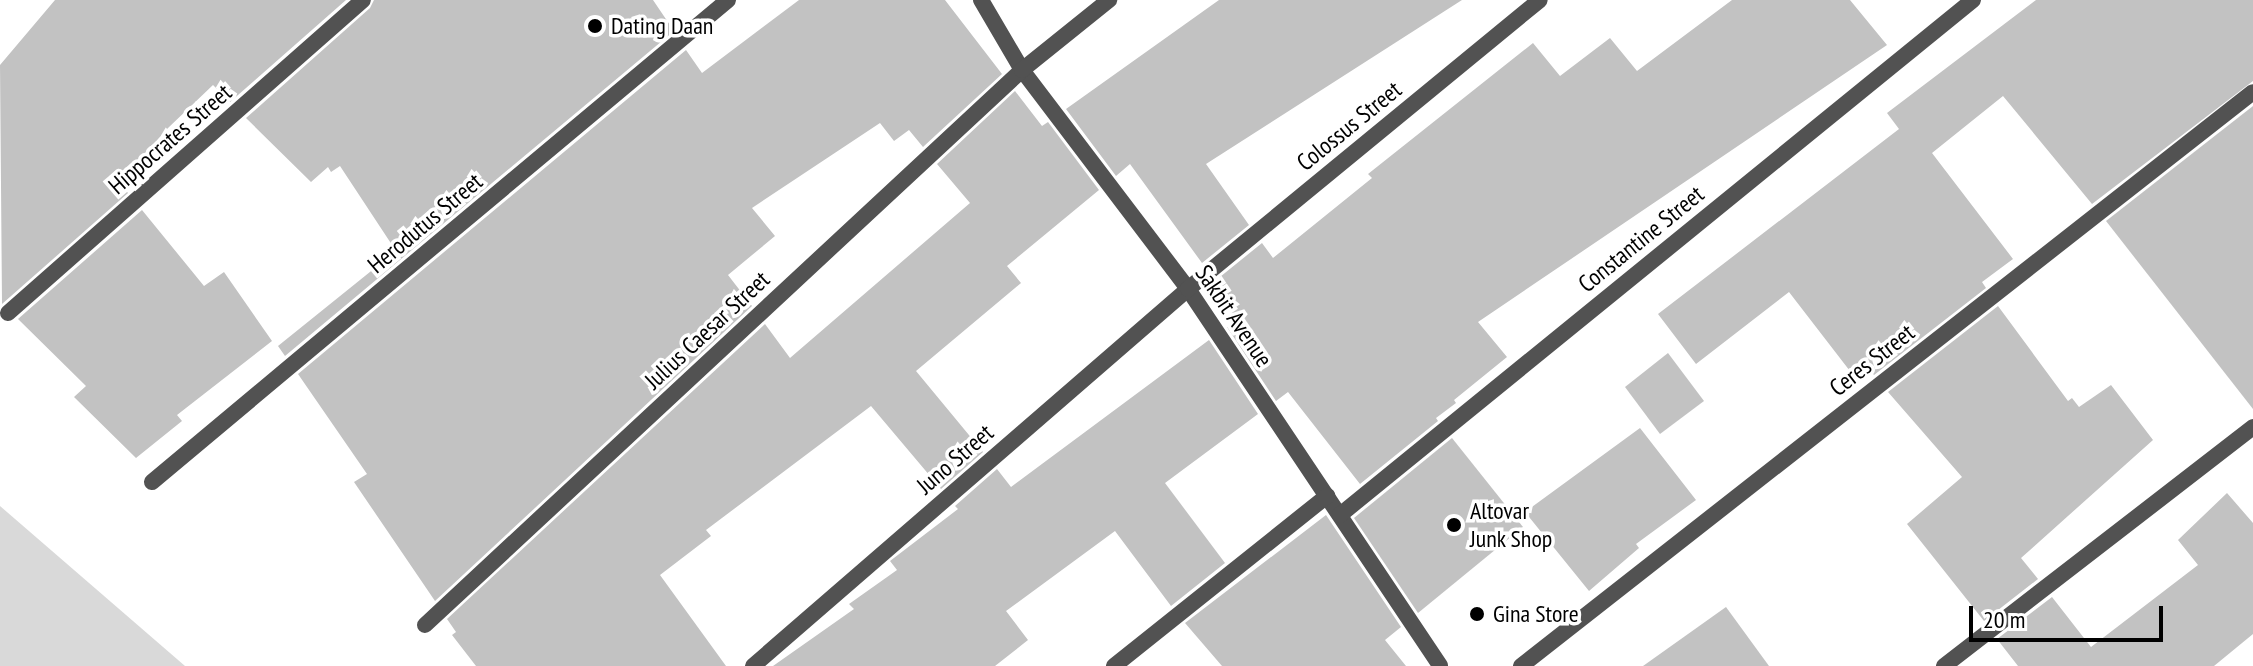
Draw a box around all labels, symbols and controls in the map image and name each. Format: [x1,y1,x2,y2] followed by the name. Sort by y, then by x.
[611,12,713,40] place label: Dating Daan
[586,17,604,35] marker: Dating Daan
[1291,75,1407,177] street label: Colossus Street
[103,78,237,200] street label: Hippocrates Street
[362,167,488,279] street label: Herodutus Street
[1572,180,1710,298] street label: Constantine Street
[1189,259,1279,373] street label: Sakbit Avenue
[639,265,775,395] street label: Julius Caesar Street
[1824,318,1920,402] street label: Ceres Street
[911,418,999,500] street label: Juno Street
[1470,497,1553,553] place label: Altovar Junk Shop
[1445,516,1463,534] marker: Altovar Junk Shop
[1973,590,2167,640] scale bar
[1493,600,1579,628] place label: Gina Store
[1983,604,2025,635] text: 20 m
[1468,605,1486,623] marker: Gina Store

